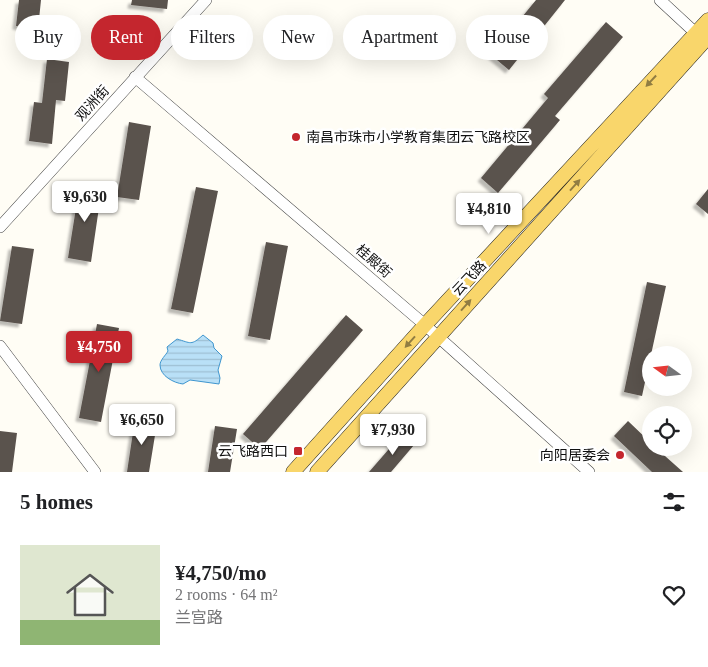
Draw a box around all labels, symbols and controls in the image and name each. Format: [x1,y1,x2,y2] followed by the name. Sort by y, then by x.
[15,15,81,60] chip: Buy
[91,15,161,60] chip: Rent
[171,15,253,60] chip: Filters
[263,15,333,60] chip: New
[343,15,456,60] chip: Apartment
[466,15,548,60] chip: House
[645,75,657,87] one-way arrow
[72,82,112,124] street label: 观洲街
[306,129,530,145] place label: 南昌市珠市小学教育集团云飞路校区
[290,131,302,143] marker: 南昌市珠市小学教育集团云飞路校区
[569,179,581,191] one-way arrow
[44,180,126,223] pin: ¥9,630
[63,188,107,205] text: ¥9,630
[448,192,530,235] pin: ¥4,810
[467,200,511,217] text: ¥4,810
[353,242,394,281] street label: 桂殿街
[450,258,489,299] street label: 云飞路
[460,300,472,312] one-way arrow
[58,330,140,373] pin: ¥4,750
[404,335,416,347] one-way arrow
[77,338,121,355] text: ¥4,750
[642,346,692,396] north arrow
[642,346,692,456] map controls
[101,404,183,446] pin: ¥6,650
[642,406,692,456] button: locate
[120,411,164,428] text: ¥6,650
[352,414,434,456] pin: ¥7,930
[371,421,415,438] text: ¥7,930
[218,444,288,459] place label: 云飞路西口
[292,445,304,457] marker: 云飞路西口
[540,448,610,463] place label: 向阳居委会
[614,449,626,461] marker: 向阳居委会
[660,488,688,516] icon: filters
[20,490,93,514] text: 5 homes
[175,561,267,585] text: ¥4,750/mo
[60,565,120,625] icon: home
[660,581,688,609] icon: heart
[175,586,278,603] text: 2 rooms · 64 m²
[175,609,223,626] text: 兰宫路

